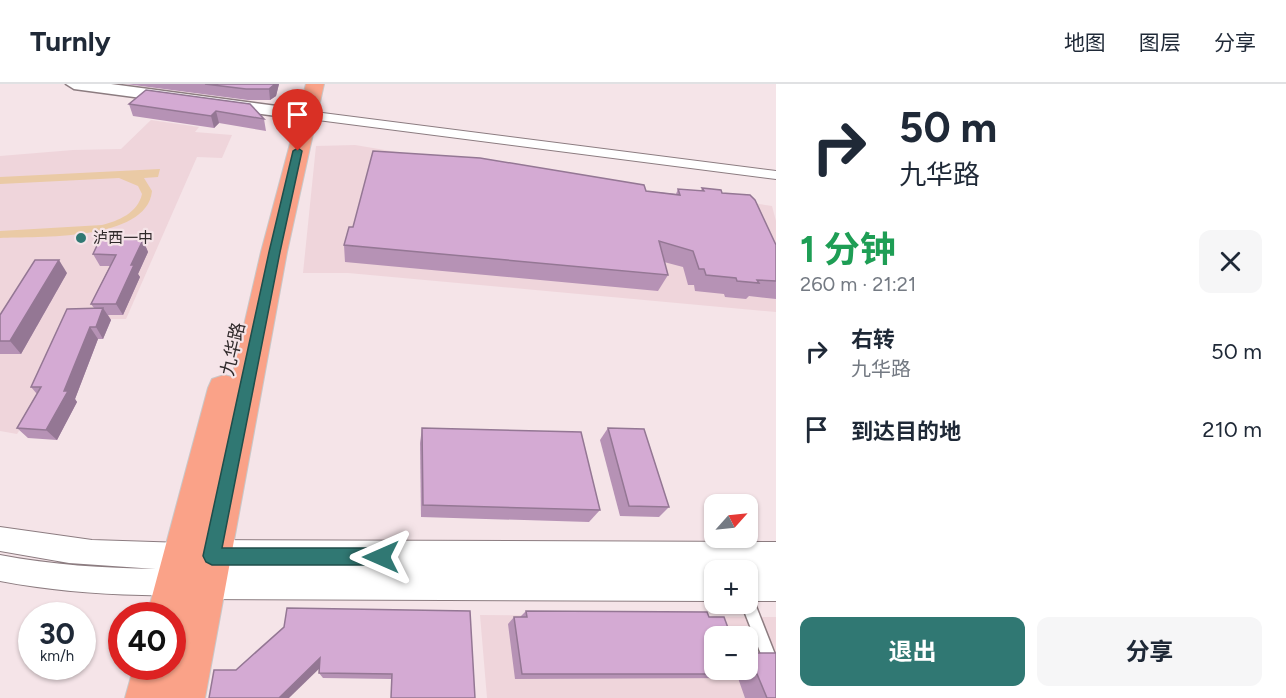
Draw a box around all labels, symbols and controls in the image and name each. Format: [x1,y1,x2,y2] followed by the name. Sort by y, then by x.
[30,24,111,58] text: Turnly
[1064,30,1106,55] text: 地图
[1139,30,1181,55] text: 图层
[1214,30,1256,55] text: 分享
[272,89,323,151] pin
[281,98,314,131] icon: arrive
[899,102,997,153] text: 50 m
[800,108,878,186] icon: right
[899,158,980,191] text: 九华路
[800,228,896,271] text: 1 分钟
[93,229,153,247] place label: 泸西一中
[1199,230,1262,293] button: close
[74,231,88,245] marker: 泸西一中
[800,272,916,296] text: 260 m · 21:21
[216,320,250,378] street label: 九华路
[851,326,895,353] text: 右转
[800,335,833,368] icon: right
[1211,338,1262,365] text: 50 m
[851,357,911,381] text: 九华路
[800,413,833,446] icon: arrive
[1202,416,1262,443] text: 210 m
[851,418,961,445] text: 到达目的地
[704,494,758,548] north arrow
[704,494,758,680] map controls
[349,525,413,589] position arrow
[704,560,758,614] button: +
[108,602,186,680] speed limit sign: 40
[39,615,75,652] text: 30
[800,617,1025,686] button: 退出
[1037,617,1262,686] button: 分享
[704,626,758,680] button: −
[40,647,74,665] text: km/h

